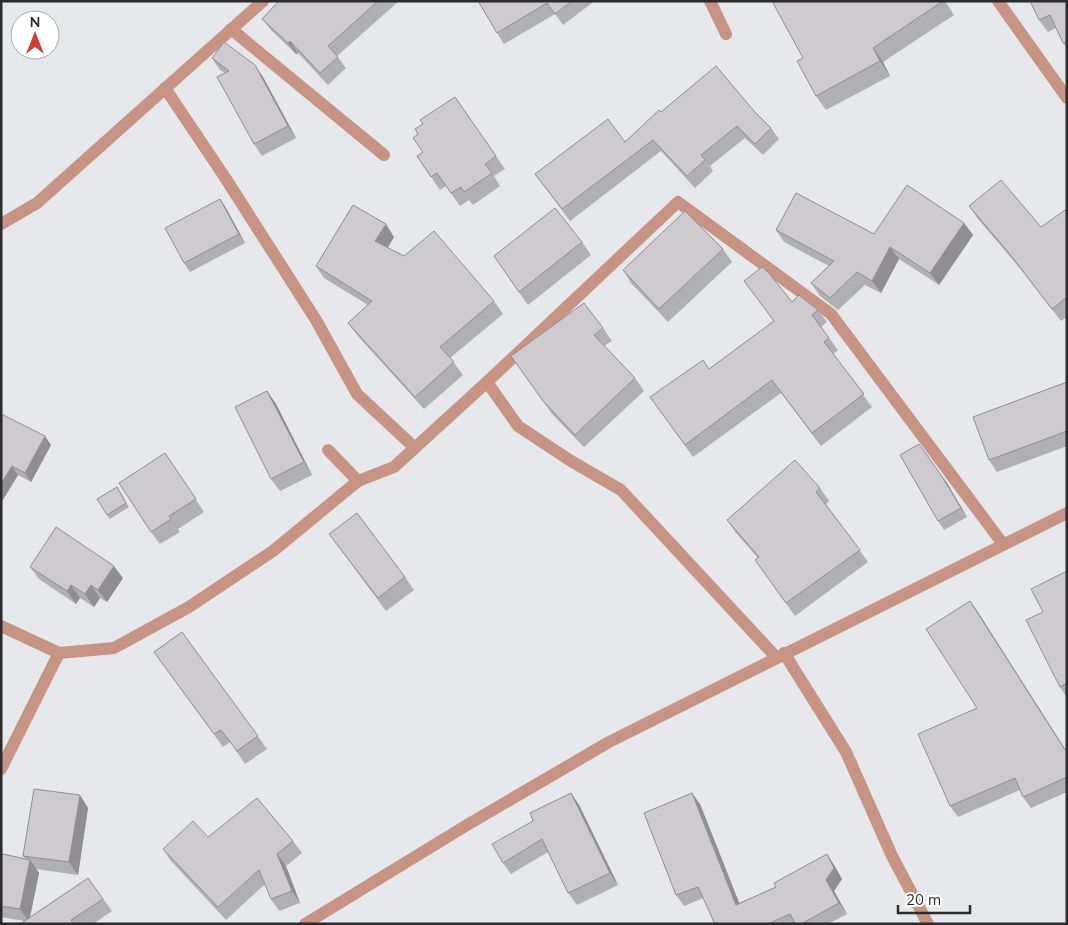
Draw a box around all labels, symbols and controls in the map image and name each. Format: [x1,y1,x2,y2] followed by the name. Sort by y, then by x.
[10,10,60,60] north arrow
[30,13,40,31] text: N
[898,882,970,914] scale bar
[906,890,941,909] text: 20 m

